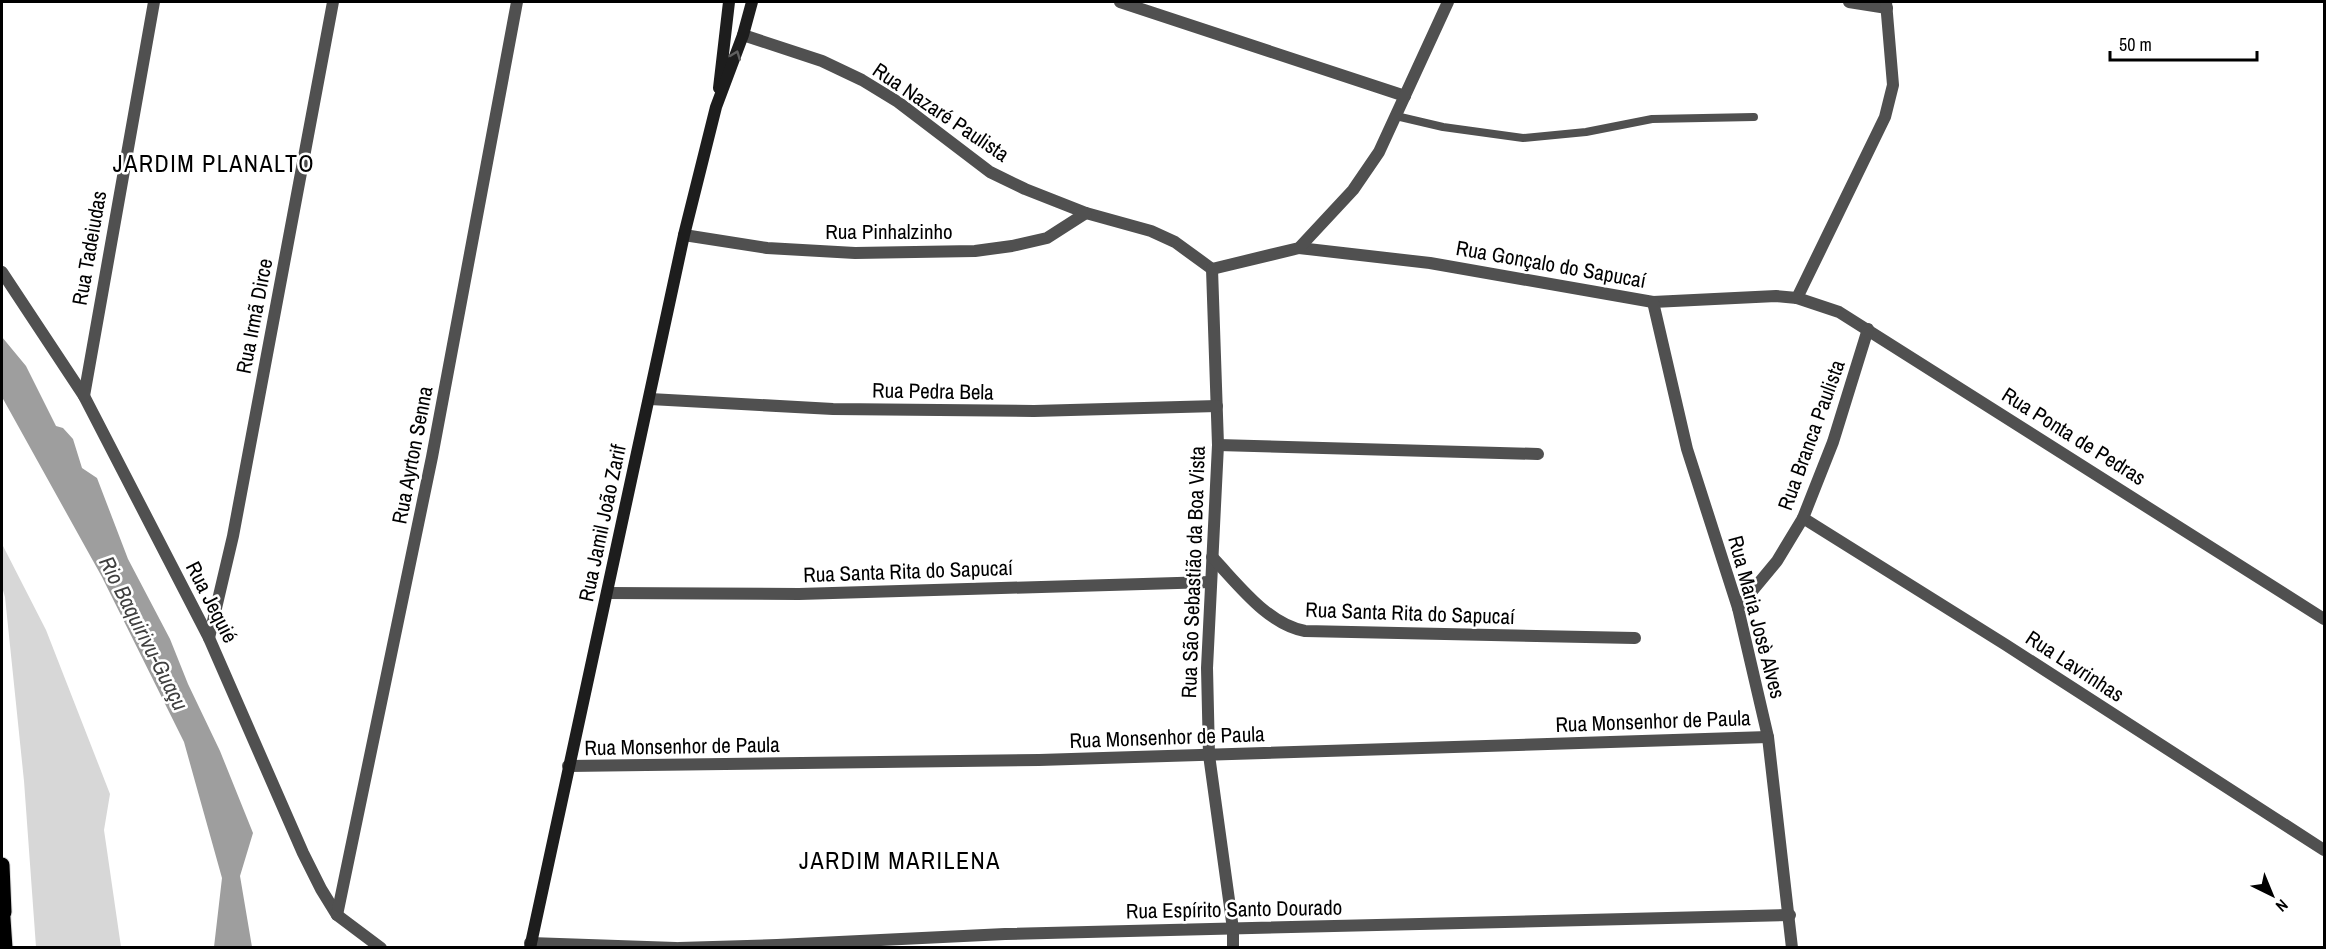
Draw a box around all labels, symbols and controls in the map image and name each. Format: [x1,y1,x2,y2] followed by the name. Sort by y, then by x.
[2110,24,2257,62] scale bar
[2119,32,2152,57] text: 50 m
[729,50,741,61] one-way arrow
[867,56,1015,169] street label: Rua Nazaré Paulista
[113,147,315,179] district label: JARDIM PLANALTO
[65,188,113,308] street label: Rua Tadeiudas
[825,217,953,246] street label: Rua Pinhalzinho
[1454,233,1648,295] street label: Rua Gonçalo do Sapucaí
[229,256,279,376] street label: Rua Irmã Dirce
[1770,355,1852,514] street label: Rua Branca Paulista
[872,375,994,407] street label: Rua Pedra Bela
[1996,380,2152,492] street label: Rua Ponta de Pedras
[384,383,440,526] street label: Rua Ayrton Senna
[571,442,633,604] street label: Rua Jamil João Zarif
[1174,445,1212,699] street label: Rua São Sebastião da Boa Vista
[1721,532,1793,702] street label: Rua Maria Josè Alves
[92,551,196,715] water label: Rio Baquirivu-Guaçu
[803,553,1013,589] street label: Rua Santa Rita do Sapucaí
[179,556,245,648] street label: Rua Jequié
[1305,595,1515,631] street label: Rua Santa Rita do Sapucaí
[2020,623,2130,709] street label: Rua Lavrinhas
[1555,703,1752,739] street label: Rua Monsenhor de Paula
[1069,719,1266,755] street label: Rua Monsenhor de Paula
[584,730,780,762] street label: Rua Monsenhor de Paula
[799,844,1001,876] district label: JARDIM MARILENA
[2242,865,2302,925] north arrow
[1126,893,1342,925] street label: Rua Espírito Santo Dourado
[2271,895,2293,917] text: N

